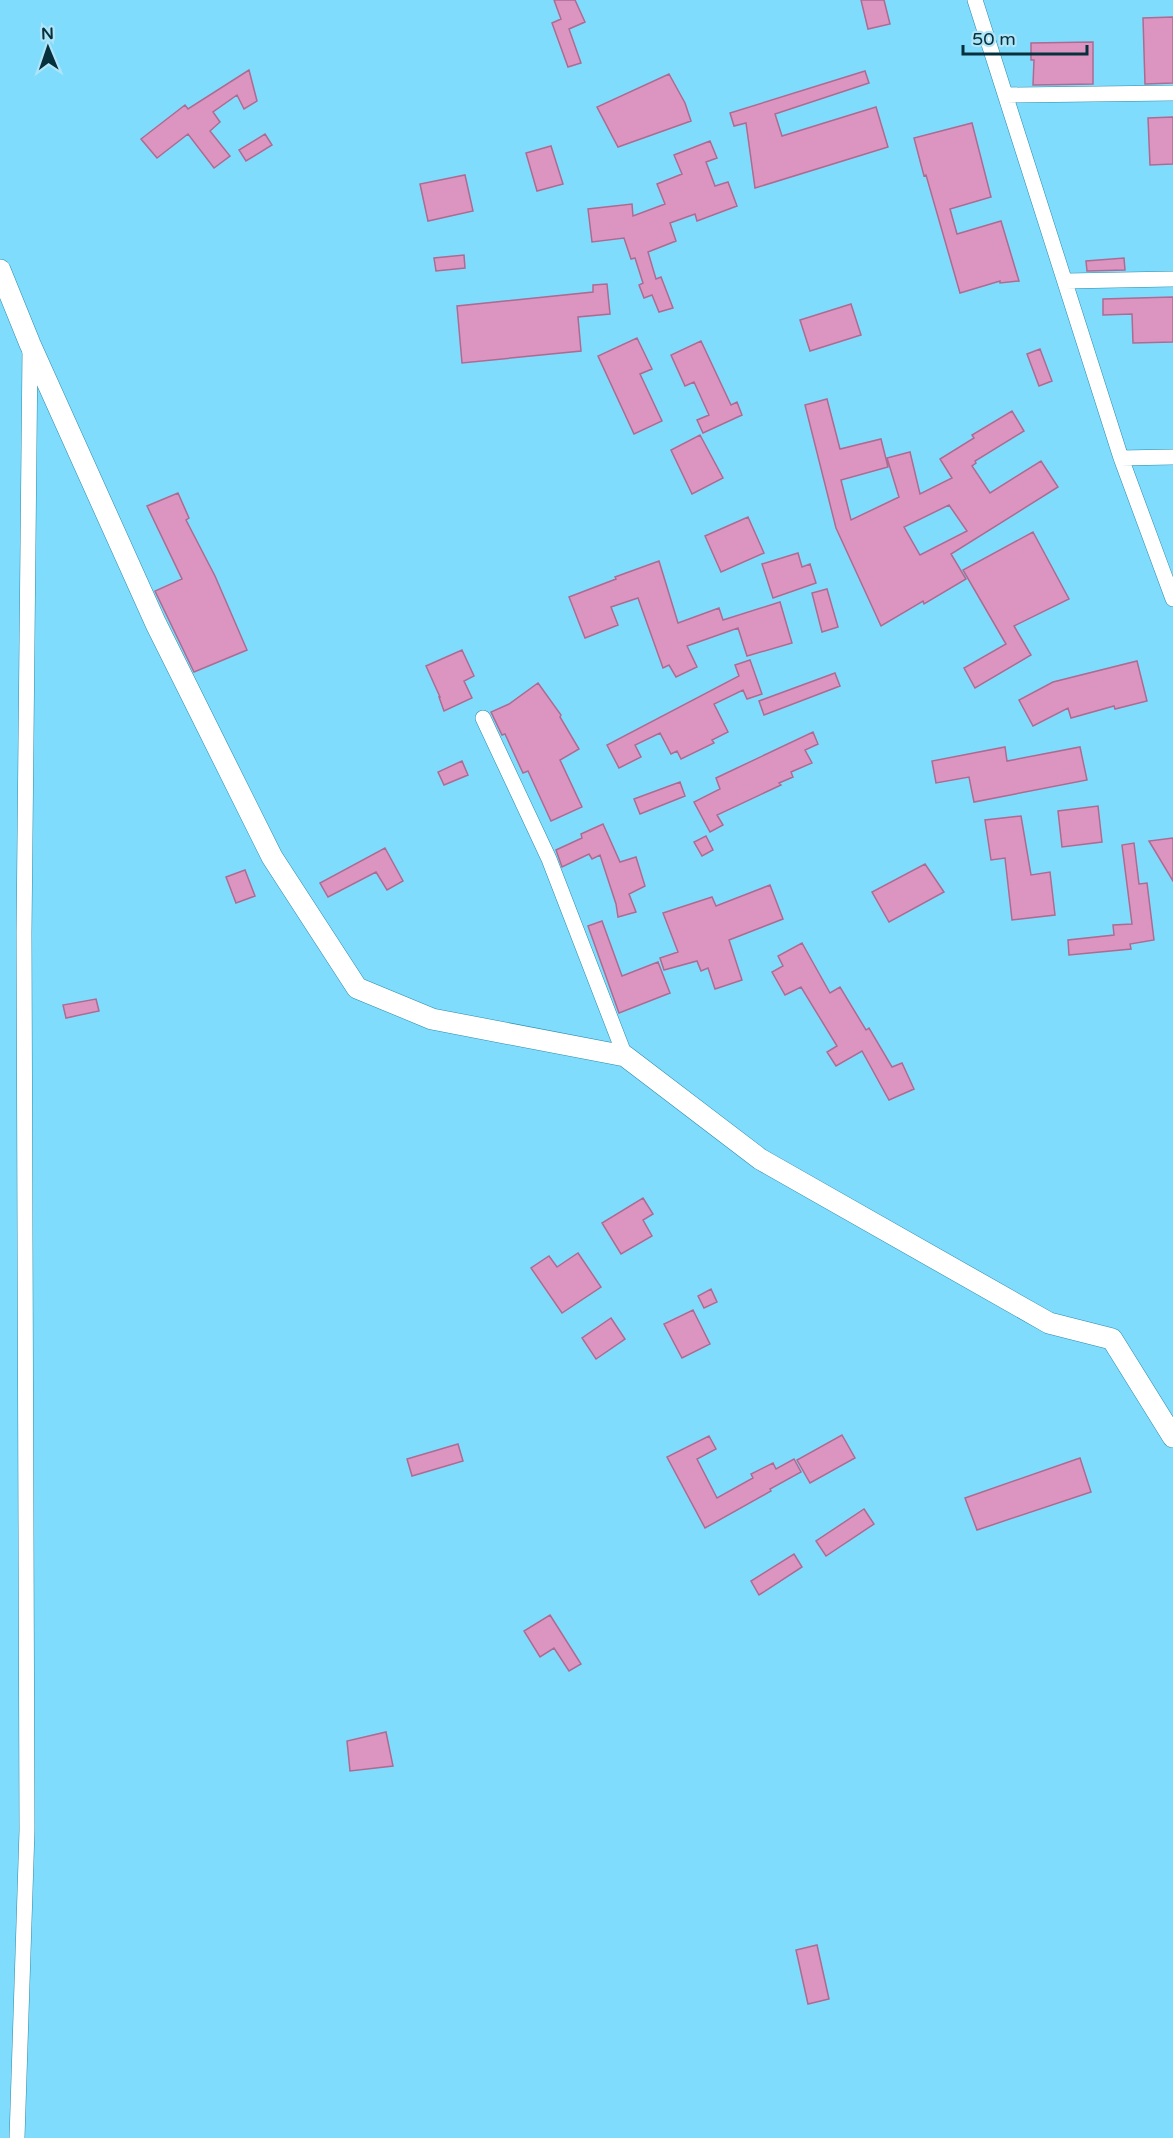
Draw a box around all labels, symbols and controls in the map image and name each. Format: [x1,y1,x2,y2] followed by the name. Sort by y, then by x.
[18,18,78,78] north arrow
[963,18,1088,56] scale bar
[41,24,54,44] text: N
[972,28,1016,50] text: 50 m

